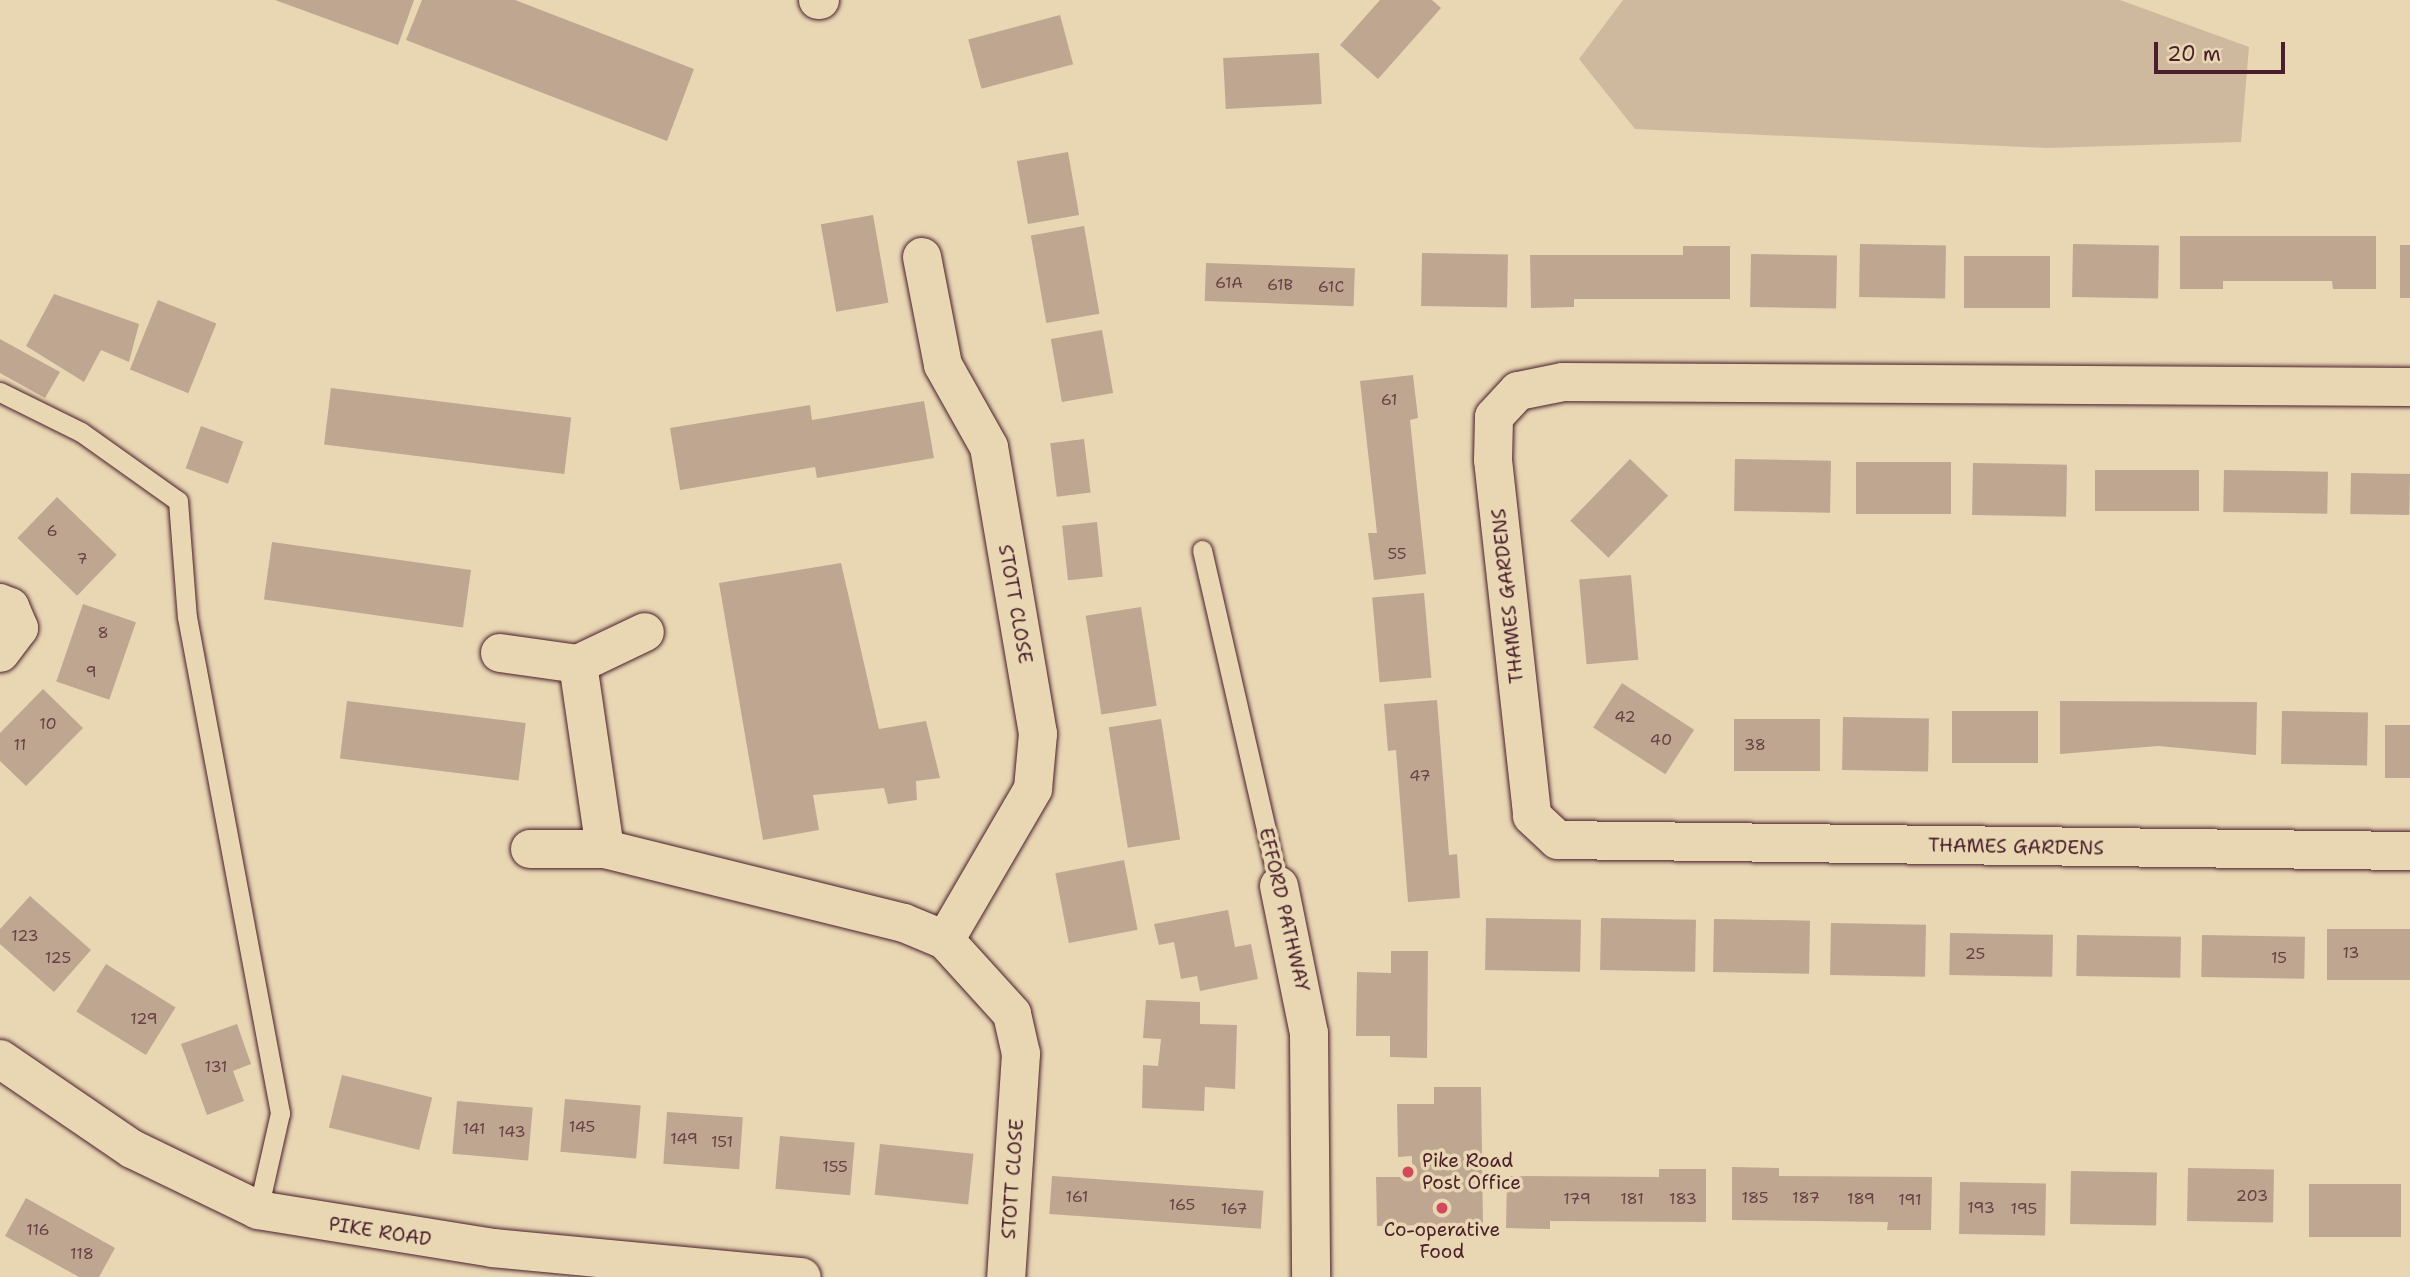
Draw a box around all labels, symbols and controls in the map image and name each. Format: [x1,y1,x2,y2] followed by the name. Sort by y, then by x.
[2158,28,2289,72] scale bar
[2167,40,2221,68] text: 20 m
[1215,273,1243,293] house number: 61A
[1267,275,1293,295] house number: 61B
[1318,277,1344,297] house number: 61C
[1381,390,1397,410] house number: 61
[1487,507,1529,685] street label: THAMES GARDENS
[46,521,58,541] house number: 6
[993,543,1037,665] street label: STOTT CLOSE
[1387,544,1407,564] house number: 55
[76,549,88,569] house number: 7
[97,623,109,643] house number: 8
[85,662,97,682] house number: 9
[1614,707,1636,727] house number: 42
[39,714,57,734] house number: 10
[1650,730,1672,750] house number: 40
[14,735,26,755] house number: 11
[1744,735,1766,755] house number: 38
[1409,766,1431,786] house number: 47
[1254,826,1314,994] street label: EFFORD PATHWAY
[1928,834,2104,860] street label: THAMES GARDENS
[11,926,39,946] house number: 123
[2342,943,2360,963] house number: 13
[1965,944,1985,964] house number: 25
[45,948,71,968] house number: 125
[2271,948,2287,968] house number: 15
[130,1009,158,1029] house number: 129
[205,1057,227,1077] house number: 131
[569,1117,595,1137] house number: 145
[997,1118,1029,1240] street label: STOTT CLOSE
[462,1119,486,1139] house number: 141
[498,1122,526,1142] house number: 143
[670,1129,698,1149] house number: 149
[711,1132,733,1152] house number: 151
[1422,1150,1521,1194] place label: Pike Road Post Office
[822,1157,848,1177] house number: 155
[1400,1164,1416,1180] marker: Pike Road Post Office
[2236,1186,2268,1206] house number: 203
[1066,1187,1088,1207] house number: 161
[1741,1188,1769,1208] house number: 185
[1792,1188,1820,1208] house number: 187
[1563,1189,1591,1209] house number: 179
[1620,1189,1644,1209] house number: 181
[1669,1189,1697,1209] house number: 183
[1847,1189,1875,1209] house number: 189
[1898,1190,1922,1210] house number: 191
[1169,1195,1195,1215] house number: 165
[1967,1198,1995,1218] house number: 193
[1221,1199,1247,1219] house number: 167
[2011,1199,2037,1219] house number: 195
[1434,1200,1450,1216] marker: Co-operative Food
[327,1213,433,1251] street label: PIKE ROAD
[1384,1219,1500,1263] place label: Co-operative Food
[26,1220,50,1240] house number: 116
[70,1244,94,1264] house number: 118

